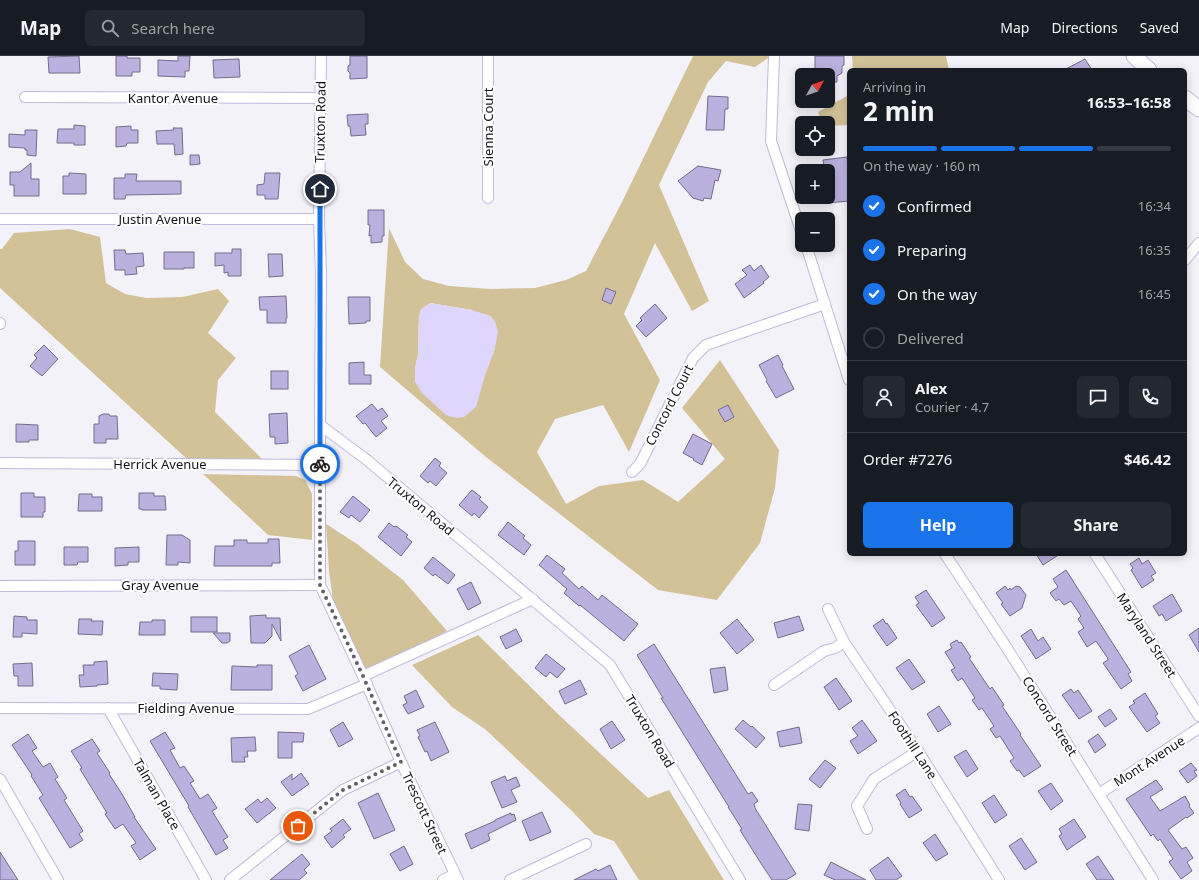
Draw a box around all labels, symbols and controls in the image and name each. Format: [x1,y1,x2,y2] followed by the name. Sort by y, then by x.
[85,10,365,46] search box
[20,15,61,41] text: Map
[99,17,121,39] icon: search
[131,18,215,38] text: Search here
[1000,18,1029,37] text: Map
[1051,18,1118,37] text: Directions
[1140,18,1179,37] text: Saved
[795,68,835,108] north arrow
[795,68,835,252] map controls
[863,78,926,96] text: Arriving in
[310,81,330,163] street label: Truxton Road
[479,87,497,166] street label: Sienna Court
[128,89,218,107] street label: Kantor Avenue
[1086,92,1171,112] text: 16:53–16:58
[863,93,935,129] text: 2 min
[795,116,835,156] button: locate
[863,157,980,175] text: On the way · 160 m
[795,164,835,204] button: +
[303,172,337,206] pin
[309,178,331,200] icon: home
[863,195,885,217] icon: check
[897,196,972,216] text: Confirmed
[1138,197,1171,215] text: 16:34
[117,210,201,228] street label: Justin Avenue
[795,212,835,252] button: −
[863,239,885,261] icon: check
[897,240,967,260] text: Preparing
[1138,241,1171,259] text: 16:35
[863,283,885,305] icon: check
[897,284,977,304] text: On the way
[1138,285,1171,303] text: 16:45
[897,328,964,348] text: Delivered
[641,361,697,449] street label: Concord Court
[863,376,905,418] button: person
[1077,376,1119,418] button: chat
[1129,376,1171,418] button: phone
[915,378,947,398] text: Alex
[915,398,989,416] text: Courier · 4.7
[300,444,340,484] courier
[863,449,952,469] text: Order #7276
[1124,449,1171,469] text: $46.42
[309,453,331,475] icon: bike
[113,455,207,473] street label: Herrick Avenue
[384,473,458,539] street label: Truxton Road
[863,502,1013,548] button: Help
[1021,502,1171,548] button: Share
[121,576,199,594] street label: Gray Avenue
[1113,589,1181,681] street label: Maryland Street
[1018,673,1082,760] street label: Concord Street
[621,691,679,771] street label: Truxton Road
[137,699,235,717] street label: Fielding Avenue
[884,707,942,783] street label: Foothill Lane
[1110,731,1188,791] street label: Mont Avenue
[129,755,185,833] street label: Talman Place
[398,769,452,857] street label: Trescott Street
[281,809,315,843] pin
[287,815,309,837] icon: bag

